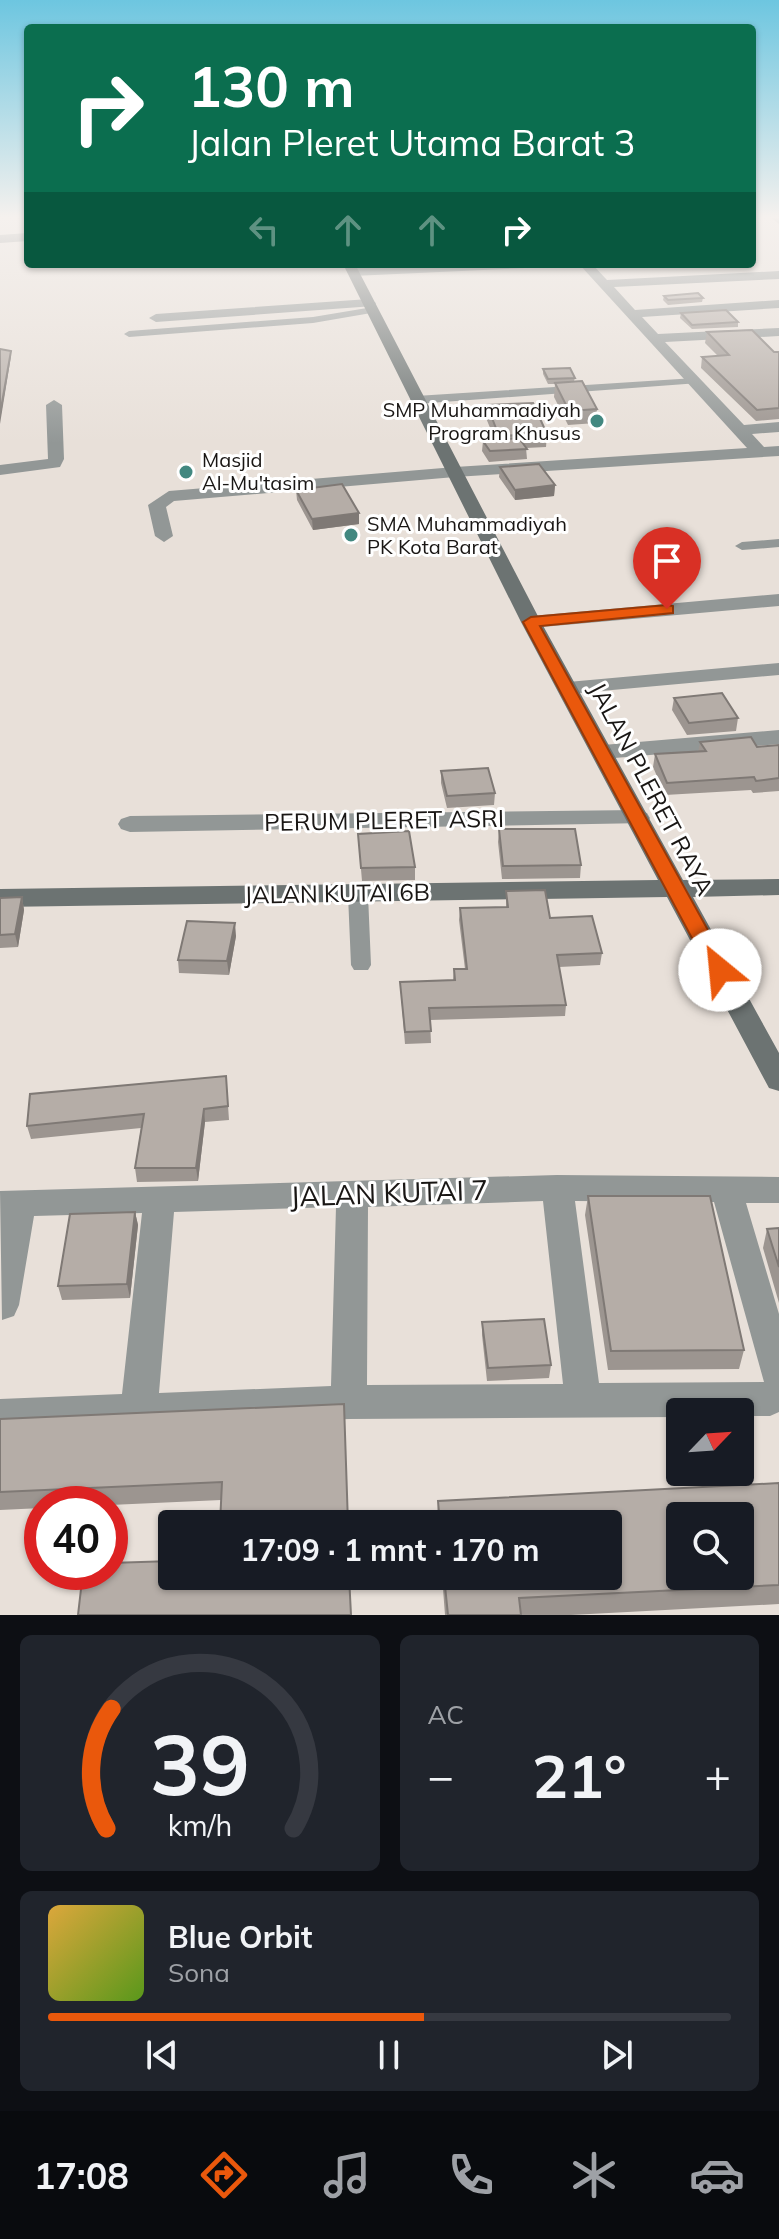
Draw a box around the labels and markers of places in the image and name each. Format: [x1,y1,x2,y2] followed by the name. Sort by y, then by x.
[383,397,581,445] place label: SMP Muhammadiyah Program Khusus
[588,412,606,430] marker: SMP Muhammadiyah Program Khusus
[202,447,314,495] place label: Masjid Al-Mu'tasim
[177,463,195,481] marker: Masjid Al-Mu'tasim
[367,511,567,559] place label: SMA Muhammadiyah PK Kota Barat
[342,526,360,544] marker: SMA Muhammadiyah PK Kota Barat
[633,527,701,609] pin

